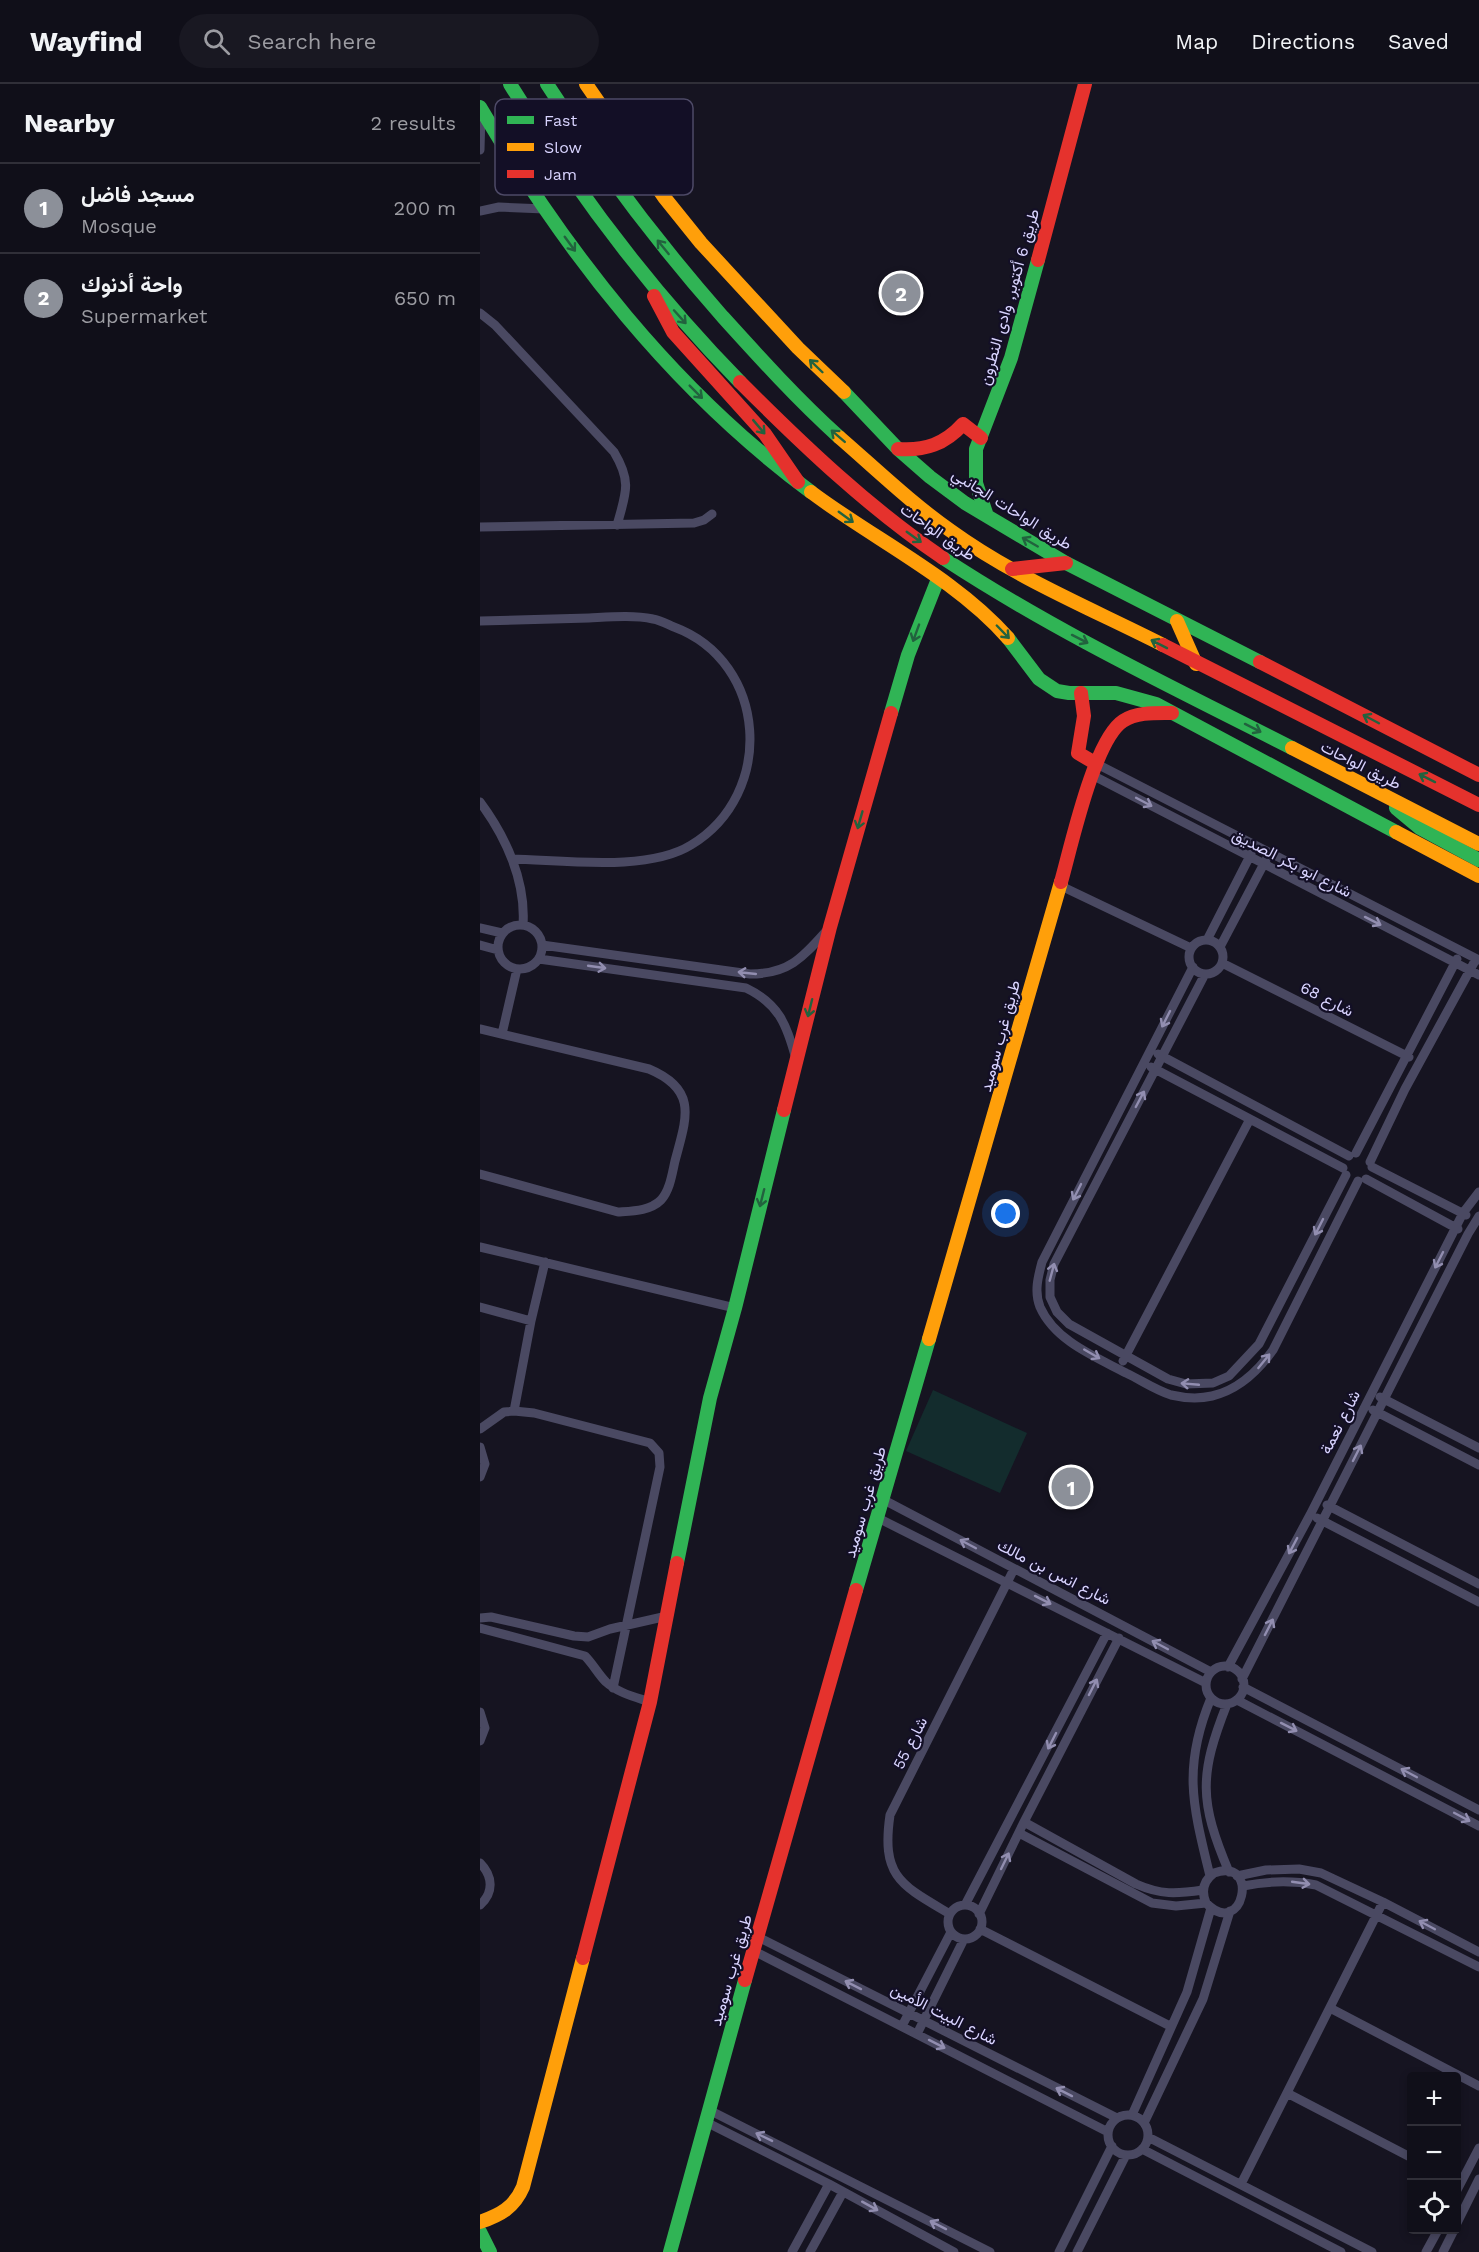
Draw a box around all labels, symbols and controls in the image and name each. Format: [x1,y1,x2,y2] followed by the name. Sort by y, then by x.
[179,14,599,68] search box
[30,25,143,58] text: Wayfind
[200,25,233,58] icon: search
[248,29,377,54] text: Search here
[1175,29,1218,54] text: Map
[1251,29,1355,54] text: Directions
[1388,29,1449,54] text: Saved
[495,99,693,195] legend
[24,108,115,138] text: Nearby
[371,111,456,135] text: 2 results
[544,111,577,130] text: Fast
[544,138,582,157] text: Slow
[544,165,577,184] text: Jam
[81,182,195,207] text: مسجد فاضل
[39,196,48,220] text: 1
[394,196,456,220] text: 200 m
[975,207,1044,388] street label: طريق 6 أكتوبر, وادى النطرون
[81,214,157,238] text: Mosque
[564,235,576,251] one-way arrow
[657,240,670,256] one-way arrow
[882,270,920,316] pin: 2
[81,272,183,297] text: واحة أدنوك
[38,286,49,310] text: 2
[394,286,456,310] text: 650 m
[81,304,207,328] text: Supermarket
[673,310,687,325] one-way arrow
[809,358,824,373] one-way arrow
[689,384,704,399] one-way arrow
[752,419,766,434] one-way arrow
[831,429,846,443] one-way arrow
[946,464,1076,557] street label: طريق الواحات الجانبي
[896,499,979,566] street label: طريق الواحات
[837,511,853,523] one-way arrow
[905,531,921,543] one-way arrow
[1022,536,1039,548] one-way arrow
[909,623,920,642] one-way arrow
[995,624,1010,639] one-way arrow
[1070,634,1088,645] one-way arrow
[1150,638,1168,650] one-way arrow
[1363,712,1381,724] one-way arrow
[1244,722,1261,734] one-way arrow
[1317,737,1404,794] street label: طريق الواحات
[1419,772,1436,784] one-way arrow
[1135,796,1152,808] one-way arrow
[854,810,865,829] one-way arrow
[1228,825,1355,903] street label: شارع ابو بكر الصديق
[1363,916,1381,928] one-way arrow
[586,961,606,972] one-way arrow
[737,967,757,978] one-way arrow
[976,978,1025,1094] street label: طريق غرب سوميد
[1296,978,1357,1022] street label: شارع 68
[803,999,815,1018] one-way arrow
[1160,1010,1172,1027] one-way arrow
[1135,1090,1146,1108] one-way arrow
[1071,1183,1082,1201] one-way arrow
[756,1188,768,1207] one-way arrow
[991,1199,1020,1228] your location
[1313,1218,1325,1236] one-way arrow
[1432,1250,1444,1268] one-way arrow
[1047,1263,1058,1282] one-way arrow
[1083,1348,1100,1360] one-way arrow
[1258,1353,1271,1369] one-way arrow
[1181,1378,1201,1389] one-way arrow
[1316,1387,1366,1458] street label: شارع نعمة
[840,1444,891,1560] street label: طريق غرب سوميد
[1352,1444,1363,1462] one-way arrow
[1052,1464,1090,1510] pin: 1
[993,1535,1114,1611] street label: شارع انس بن مالك
[1287,1536,1298,1554] one-way arrow
[960,1538,978,1550] one-way arrow
[1034,1594,1052,1606] one-way arrow
[1263,1618,1275,1636] one-way arrow
[1152,1639,1169,1651] one-way arrow
[1088,1679,1100,1697] one-way arrow
[889,1714,933,1773] street label: شارع 55
[1279,1722,1297,1733] one-way arrow
[1045,1731,1057,1749] one-way arrow
[1400,1767,1418,1778] one-way arrow
[1453,1811,1471,1823] one-way arrow
[999,1853,1011,1871] one-way arrow
[1290,1877,1310,1888] one-way arrow
[706,1912,757,2028] street label: طريق غرب سوميد
[1419,1919,1436,1931] one-way arrow
[845,1978,863,1990] one-way arrow
[887,1979,1000,2051] street label: شارع البيت الأمين
[928,2038,945,2050] one-way arrow
[1407,2072,1461,2234] map controls
[1407,2072,1461,2126] button: +
[1056,2086,1074,2097] one-way arrow
[1407,2126,1461,2180] button: −
[756,2131,773,2143] one-way arrow
[1407,2180,1461,2234] button: locate
[861,2201,878,2213] one-way arrow
[930,2219,947,2231] one-way arrow

